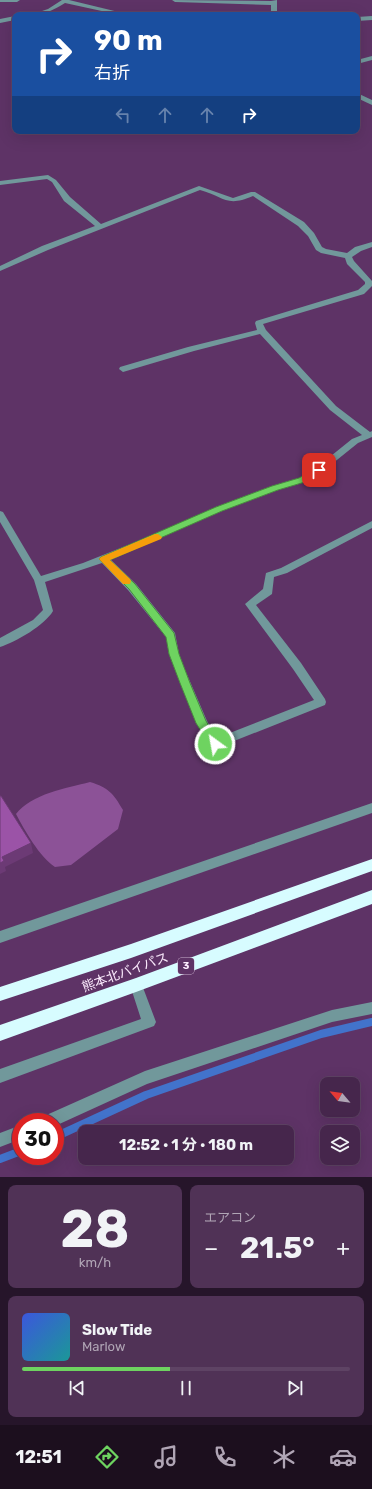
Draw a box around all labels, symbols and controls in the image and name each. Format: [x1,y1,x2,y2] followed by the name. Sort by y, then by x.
[94,24,163,57] text: 90 m
[28,28,80,80] icon: right
[94,62,130,84] text: 右折
[112,104,134,126] icon: left
[154,104,176,126] icon: ahead
[196,104,218,126] icon: ahead
[238,104,260,126] icon: right
[302,453,336,487] pin
[308,459,330,481] icon: arrive
[194,723,236,765] position arrow
[80,949,170,995] street label: 熊本北バイパス
[178,958,194,974] road number: 3
[320,1077,360,1117] north arrow
[320,1077,360,1165] map controls
[12,1113,64,1165] speed limit sign: 30
[320,1125,360,1165] button: layers
[119,1136,253,1154] text: 12:52 · 1 分 · 180 m
[60,1198,130,1260] text: 28
[204,1210,256,1225] text: エアコン
[240,1230,315,1266] text: 21.5°
[204,1235,218,1262] text: −
[336,1235,350,1262] text: +
[79,1255,111,1270] text: km/h
[82,1321,152,1339] text: Slow Tide
[82,1339,125,1354] text: Marlow
[66,1377,88,1399] icon: previous
[175,1377,197,1399] icon: pause
[284,1377,306,1399] icon: next
[93,1443,121,1471] icon: directions
[152,1443,180,1471] icon: music
[211,1443,239,1471] icon: phone
[270,1443,298,1471] icon: climate
[329,1443,357,1471] icon: car
[15,1446,62,1468] text: 12:51

